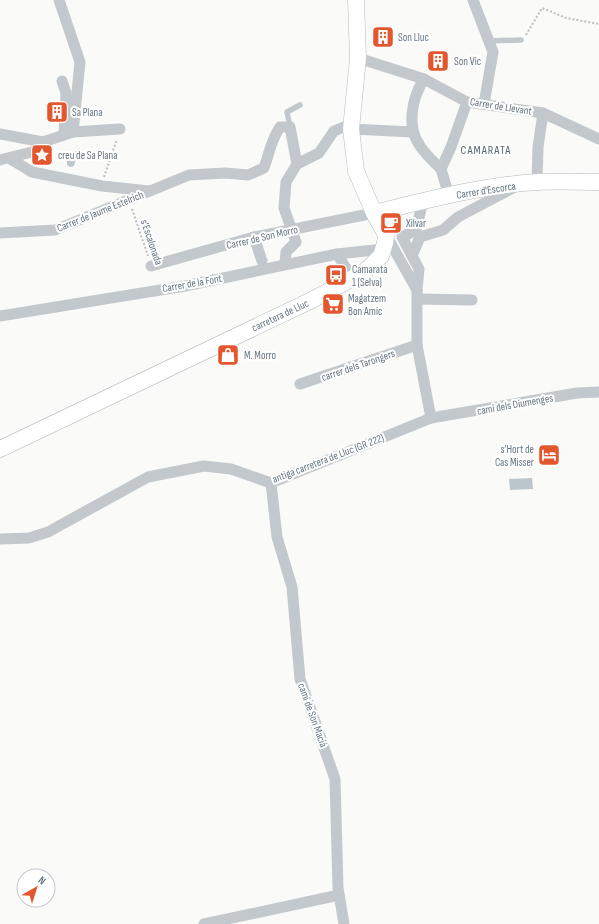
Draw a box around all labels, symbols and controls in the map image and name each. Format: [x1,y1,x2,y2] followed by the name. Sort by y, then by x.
[370,24,396,50] building icon: Son Lluc
[398,31,429,44] place label: Son Lluc
[425,48,451,74] building icon: Son Vic
[454,55,481,68] place label: Son Vic
[469,95,533,118] street label: Carrer de Llevant
[44,99,70,125] building icon: Sa Plana
[72,106,103,119] place label: Sa Plana
[29,142,55,168] place icon: creu de Sa Plana
[461,143,511,158] district label: CAMARATA
[58,149,117,162] place label: creu de Sa Plana
[455,179,517,202] street label: Carrer d'Escorca
[55,188,146,235] street label: Carrer de Jaume Estelrich
[378,210,404,236] cafe icon: Xilvar
[405,217,426,230] place label: Xilvar
[138,218,165,267] street label: s'Escalonada
[225,223,300,252] street label: Carrer de Son Morro
[323,262,349,288] bus stop icon: Camarata 1 (Selva)
[352,263,387,289] place label: Camarata 1 (Selva)
[161,272,224,295] street label: Carrer de la Font
[320,291,346,317] supermarket icon: Magatzem Bon Amic
[348,292,386,318] place label: Magatzem Bon Amic
[250,297,311,334] street label: carretera de Lluc
[215,342,241,368] shop icon: M. Morro
[320,347,397,384] street label: carrer dels Tarongers
[244,349,277,362] place label: M. Morro
[476,391,554,418] street label: camí dels Diumenges
[270,431,386,486] street label: antiga carretera de Lluc (GR 222)
[536,442,562,468] hotel icon: s’Hort de Cas Misser
[495,443,534,469] place label: s’Hort de Cas Misser
[295,681,330,749] street label: camí de Son Macià
[16,868,56,908] north arrow
[36,874,48,888] text: N

